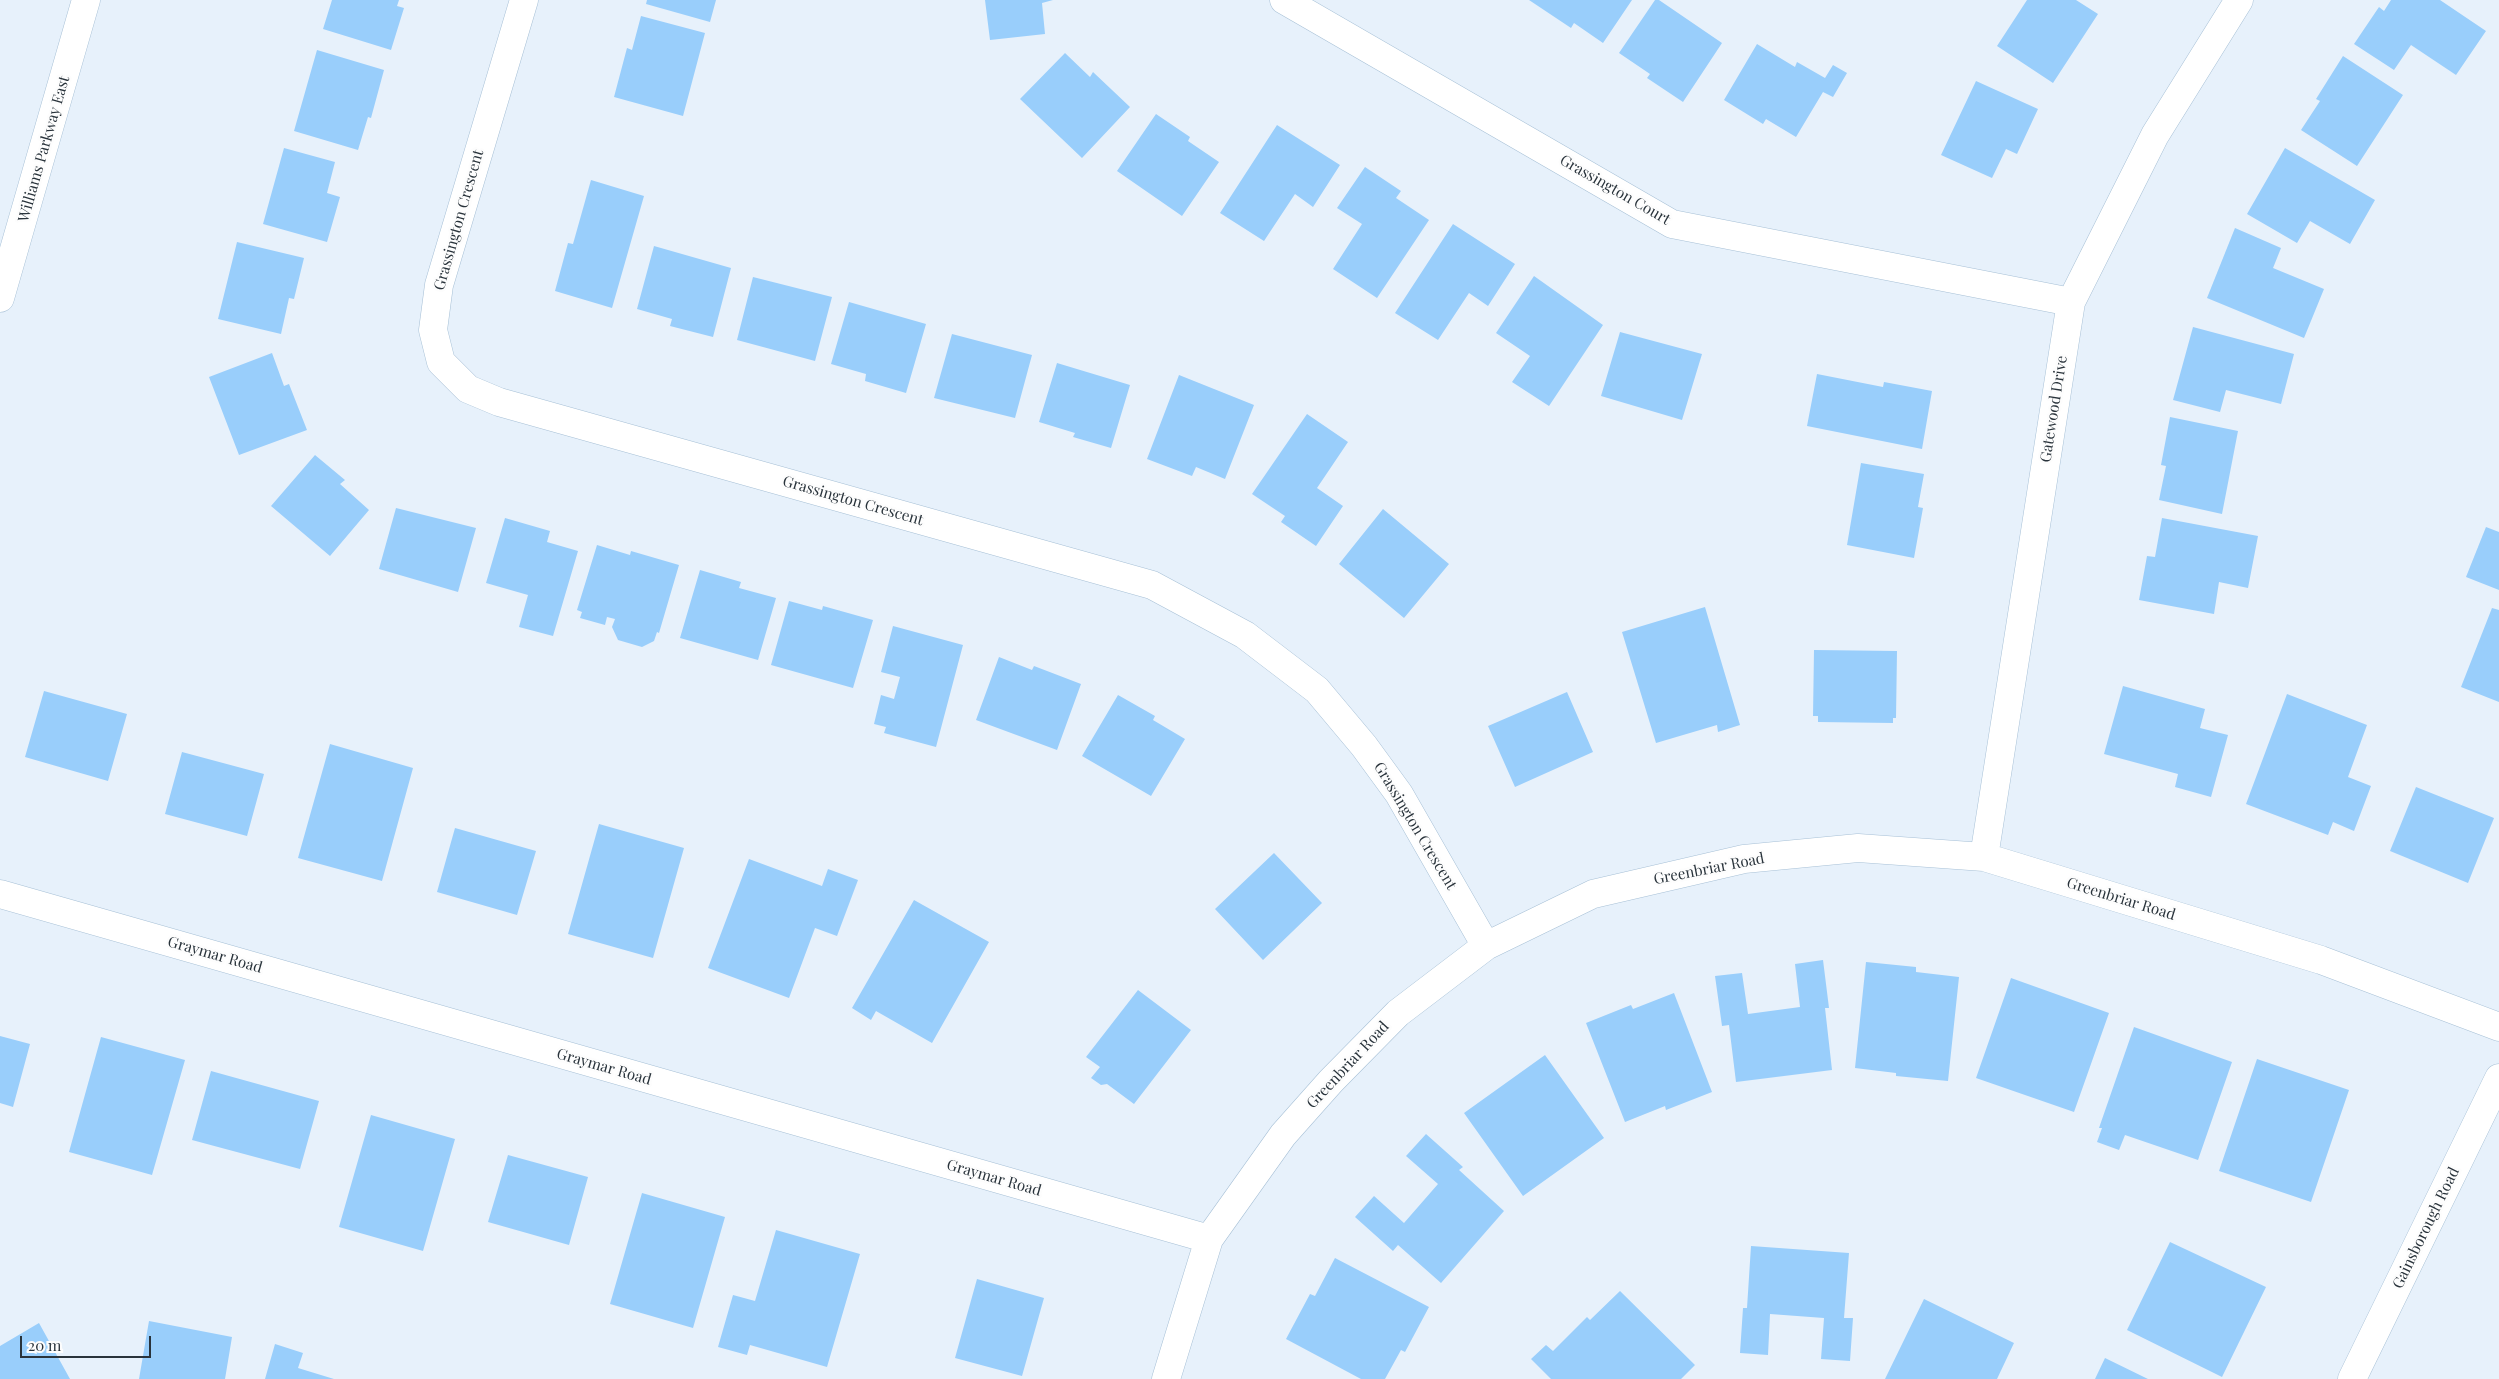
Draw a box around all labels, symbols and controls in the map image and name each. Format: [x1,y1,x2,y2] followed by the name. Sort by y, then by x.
[14,74,74,224] street label: Williams Parkway East
[430,148,488,292] street label: Grassington Crescent
[1557,151,1673,229] street label: Grassington Court
[2037,354,2071,464] street label: Gatewood Drive
[781,472,925,530] street label: Grassington Crescent
[1370,759,1460,893] street label: Grassington Crescent
[1652,849,1766,889] street label: Greenbriar Road
[2065,874,2177,924] street label: Greenbriar Road
[166,933,264,977] street label: Graymar Road
[1303,1018,1393,1112] street label: Greenbriar Road
[555,1045,653,1089] street label: Graymar Road
[945,1156,1043,1200] street label: Graymar Road
[2389,1164,2463,1292] street label: Gainsborough Road
[22,1326,154,1358] scale bar
[28,1335,61,1355] text: 20 m

